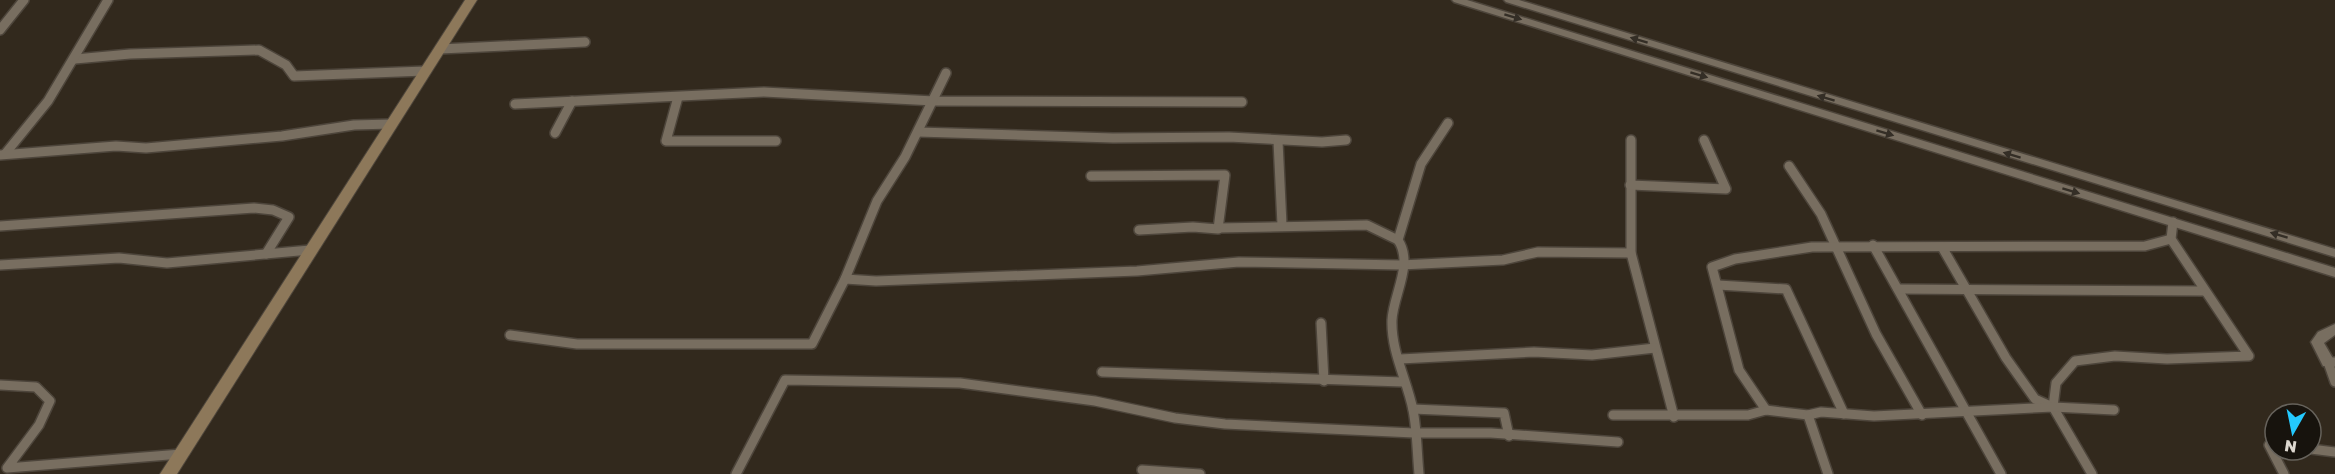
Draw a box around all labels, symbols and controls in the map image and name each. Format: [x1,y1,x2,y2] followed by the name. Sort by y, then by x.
[1504,13,1522,23] one-way arrow
[1630,35,1648,44] one-way arrow
[1690,71,1708,80] one-way arrow
[1817,93,1835,102] one-way arrow
[1876,129,1894,138] one-way arrow
[2003,150,2021,159] one-way arrow
[2062,187,2080,196] one-way arrow
[2270,230,2288,239] one-way arrow
[2263,402,2323,462] north arrow
[2283,436,2298,458] text: N

